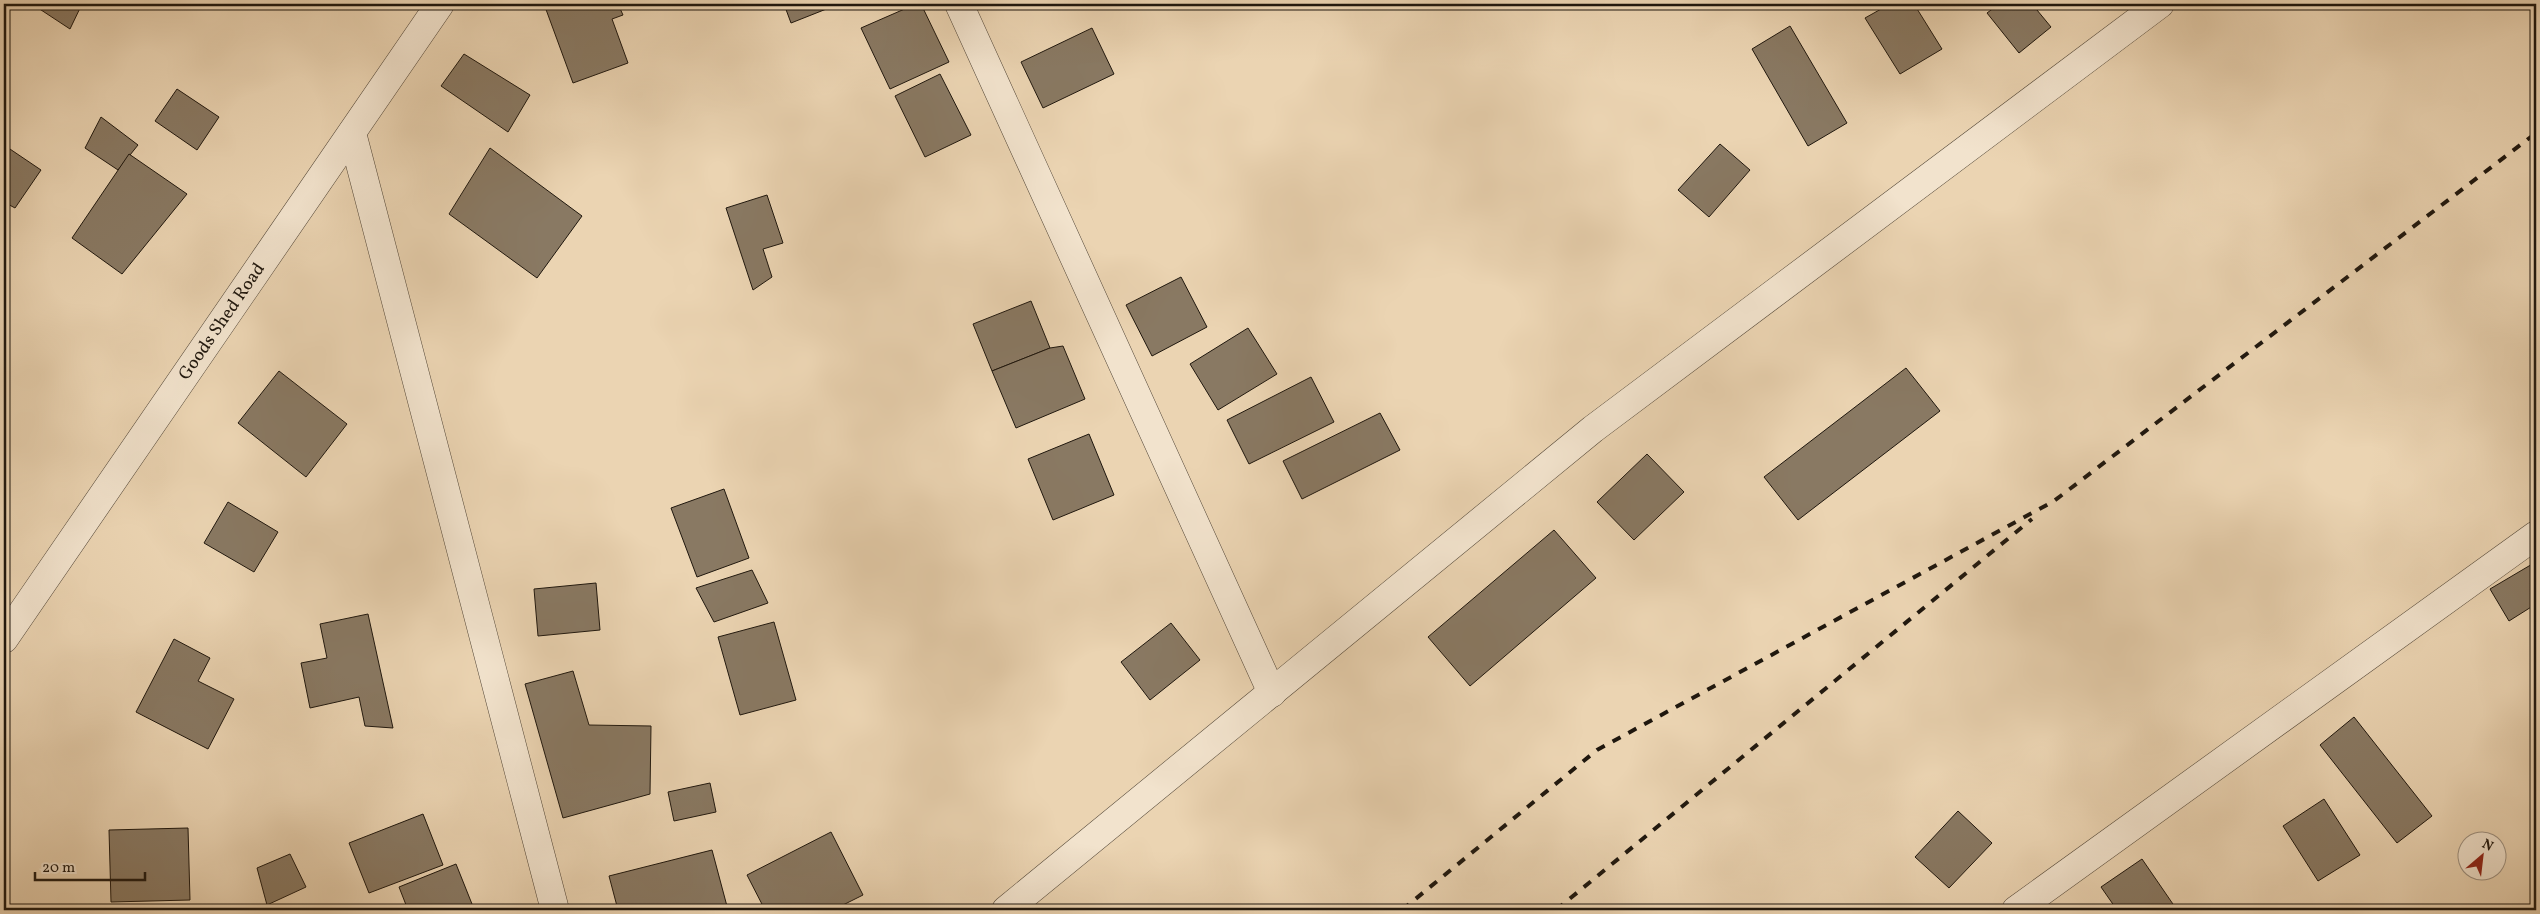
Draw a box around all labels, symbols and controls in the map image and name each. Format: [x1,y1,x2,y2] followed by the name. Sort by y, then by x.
[173,258,271,385] street label: Goods Shed Road
[2458,832,2508,882] north arrow
[2478,835,2496,857] text: N
[35,849,145,881] scale bar
[42,858,75,879] text: 20 m

